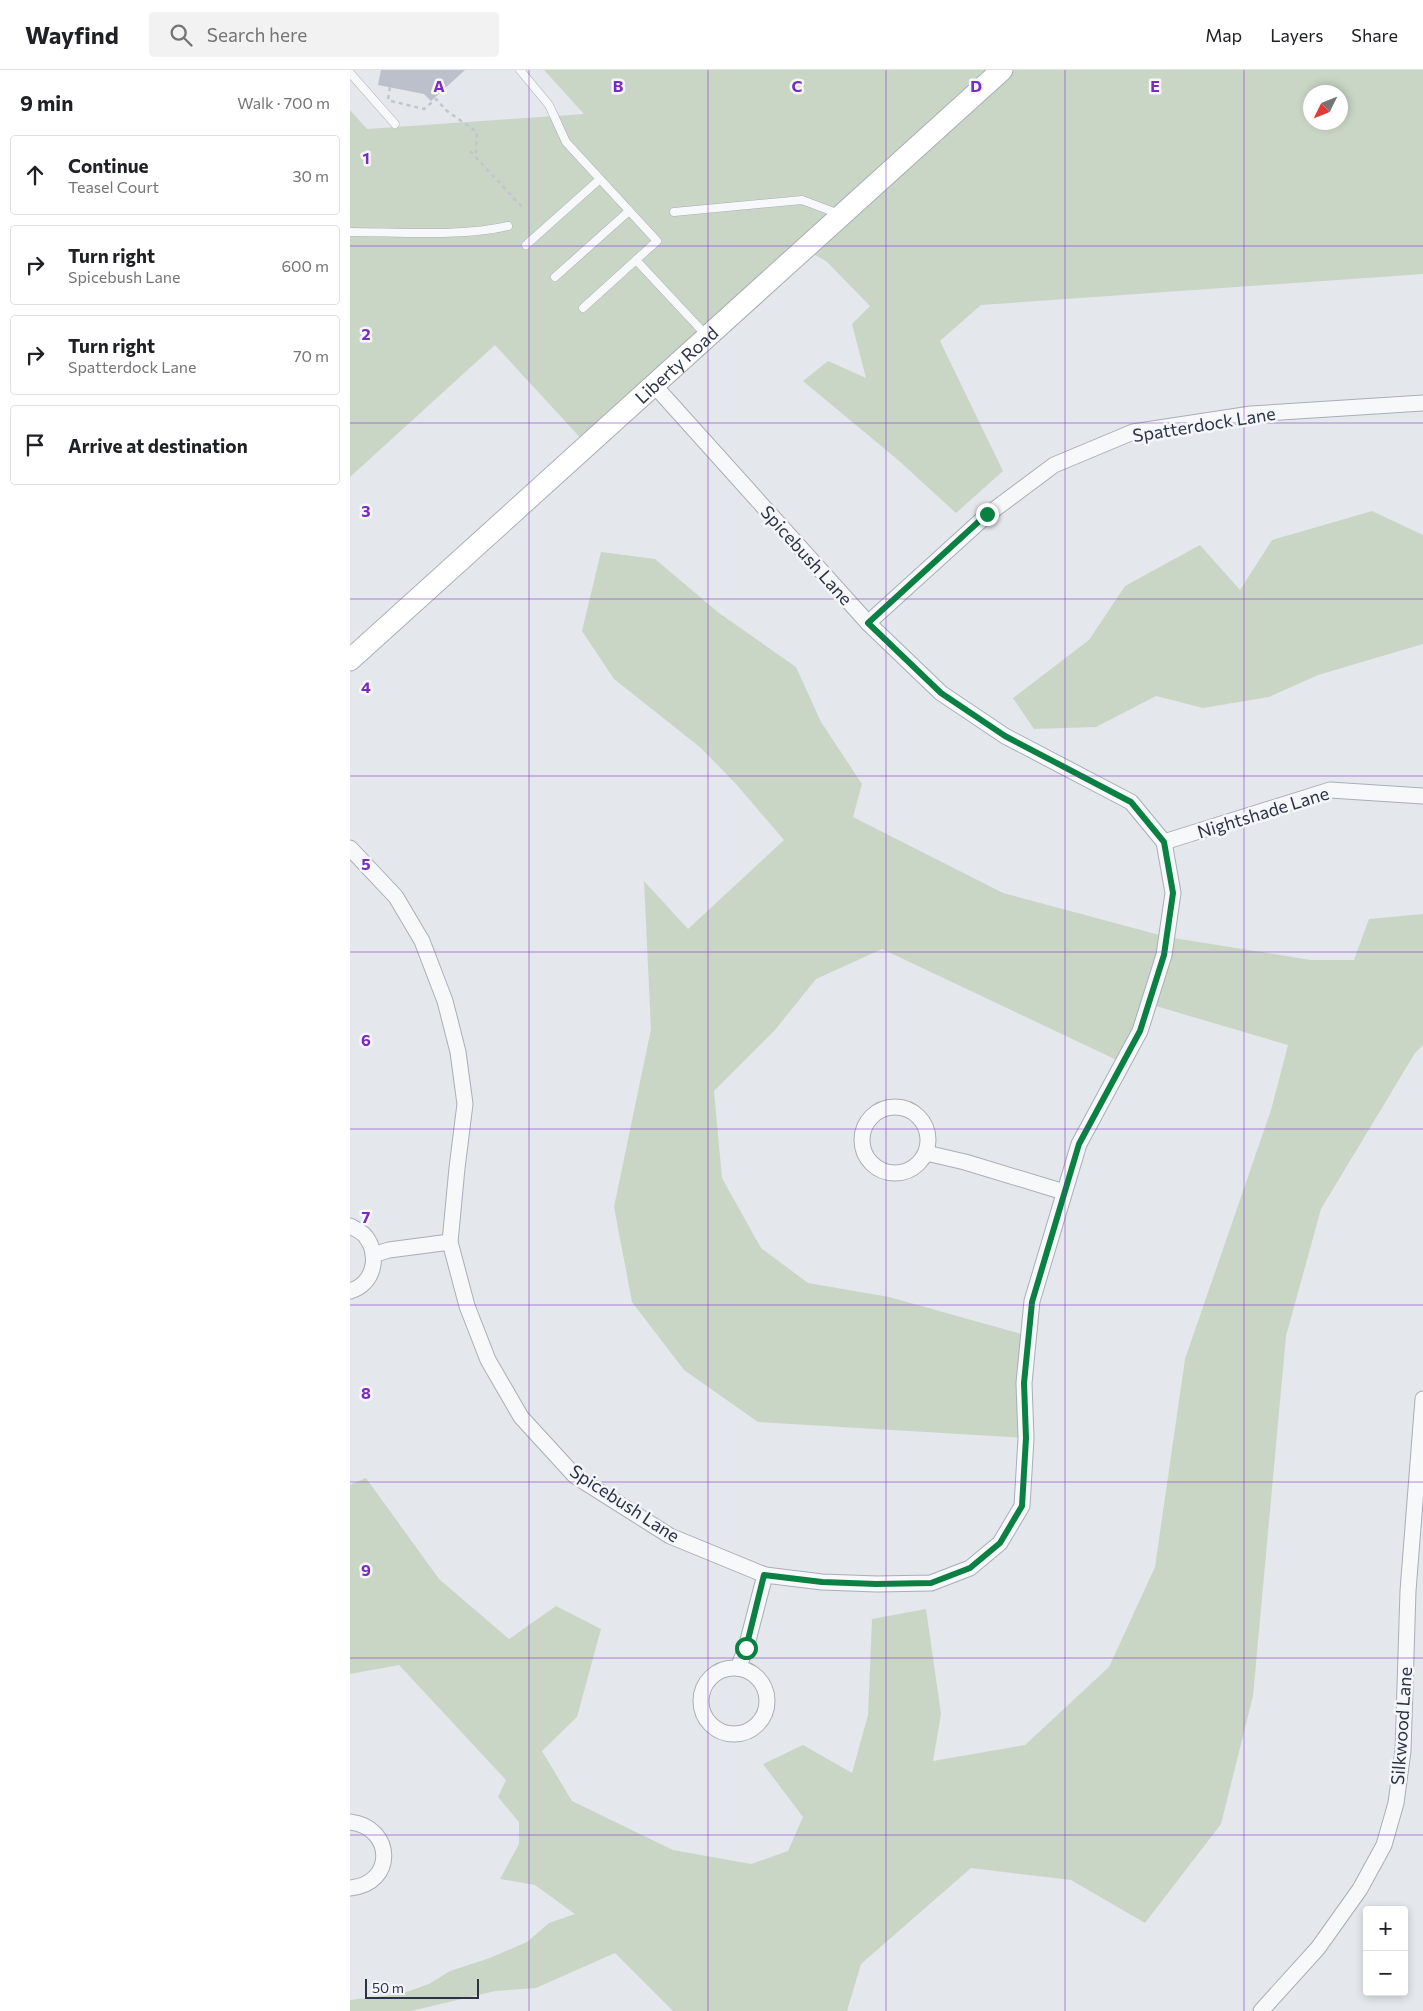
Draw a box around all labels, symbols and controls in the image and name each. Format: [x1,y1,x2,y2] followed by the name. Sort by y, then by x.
[149,12,499,57] search box
[25,20,119,49] text: Wayfind
[167,21,195,49] icon: search
[207,23,307,46] text: Search here
[1205,24,1242,46] text: Map
[1270,24,1323,46] text: Layers
[1351,24,1398,46] text: Share
[433,76,445,95] text: A
[613,76,624,95] text: B
[792,76,803,95] text: C
[970,76,982,95] text: D
[1150,76,1160,95] text: E
[1303,85,1348,130] north arrow
[20,90,73,115] text: 9 min
[237,93,330,112] text: Walk · 700 m
[362,148,370,167] text: 1
[68,154,148,177] text: Continue
[21,161,49,189] icon: ahead
[292,166,329,185] text: 30 m
[68,177,159,196] text: Teasel Court
[68,244,155,267] text: Turn right
[21,251,49,279] icon: right
[281,256,329,275] text: 600 m
[68,267,180,286] text: Spicebush Lane
[630,322,722,408] street label: Liberty Road
[361,324,371,343] text: 2
[68,334,155,357] text: Turn right
[21,341,49,369] icon: right
[293,346,329,365] text: 70 m
[68,357,196,376] text: Spatterdock Lane
[1131,402,1277,446] street label: Spatterdock Lane
[21,431,49,459] icon: arrive
[68,434,248,457] text: Arrive at destination
[361,501,371,520] text: 3
[757,501,857,609] street label: Spicebush Lane
[976,503,999,526] route end
[361,677,371,696] text: 4
[1195,782,1331,842] street label: Nightshade Lane
[361,854,371,873] text: 5
[361,1030,371,1049] text: 6
[362,1207,371,1226] text: 7
[361,1383,371,1402] text: 8
[566,1459,684,1547] street label: Spicebush Lane
[361,1560,371,1579] text: 9
[735,1637,758,1660] route start
[1386,1666,1416,1786] street label: Silkwood Lane
[1363,1906,1408,1996] map controls
[1363,1906,1408,1951] button: +
[1363,1951,1408,1996] button: −
[365,1976,479,1999] scale bar
[372,1979,404,1996] text: 50 m

